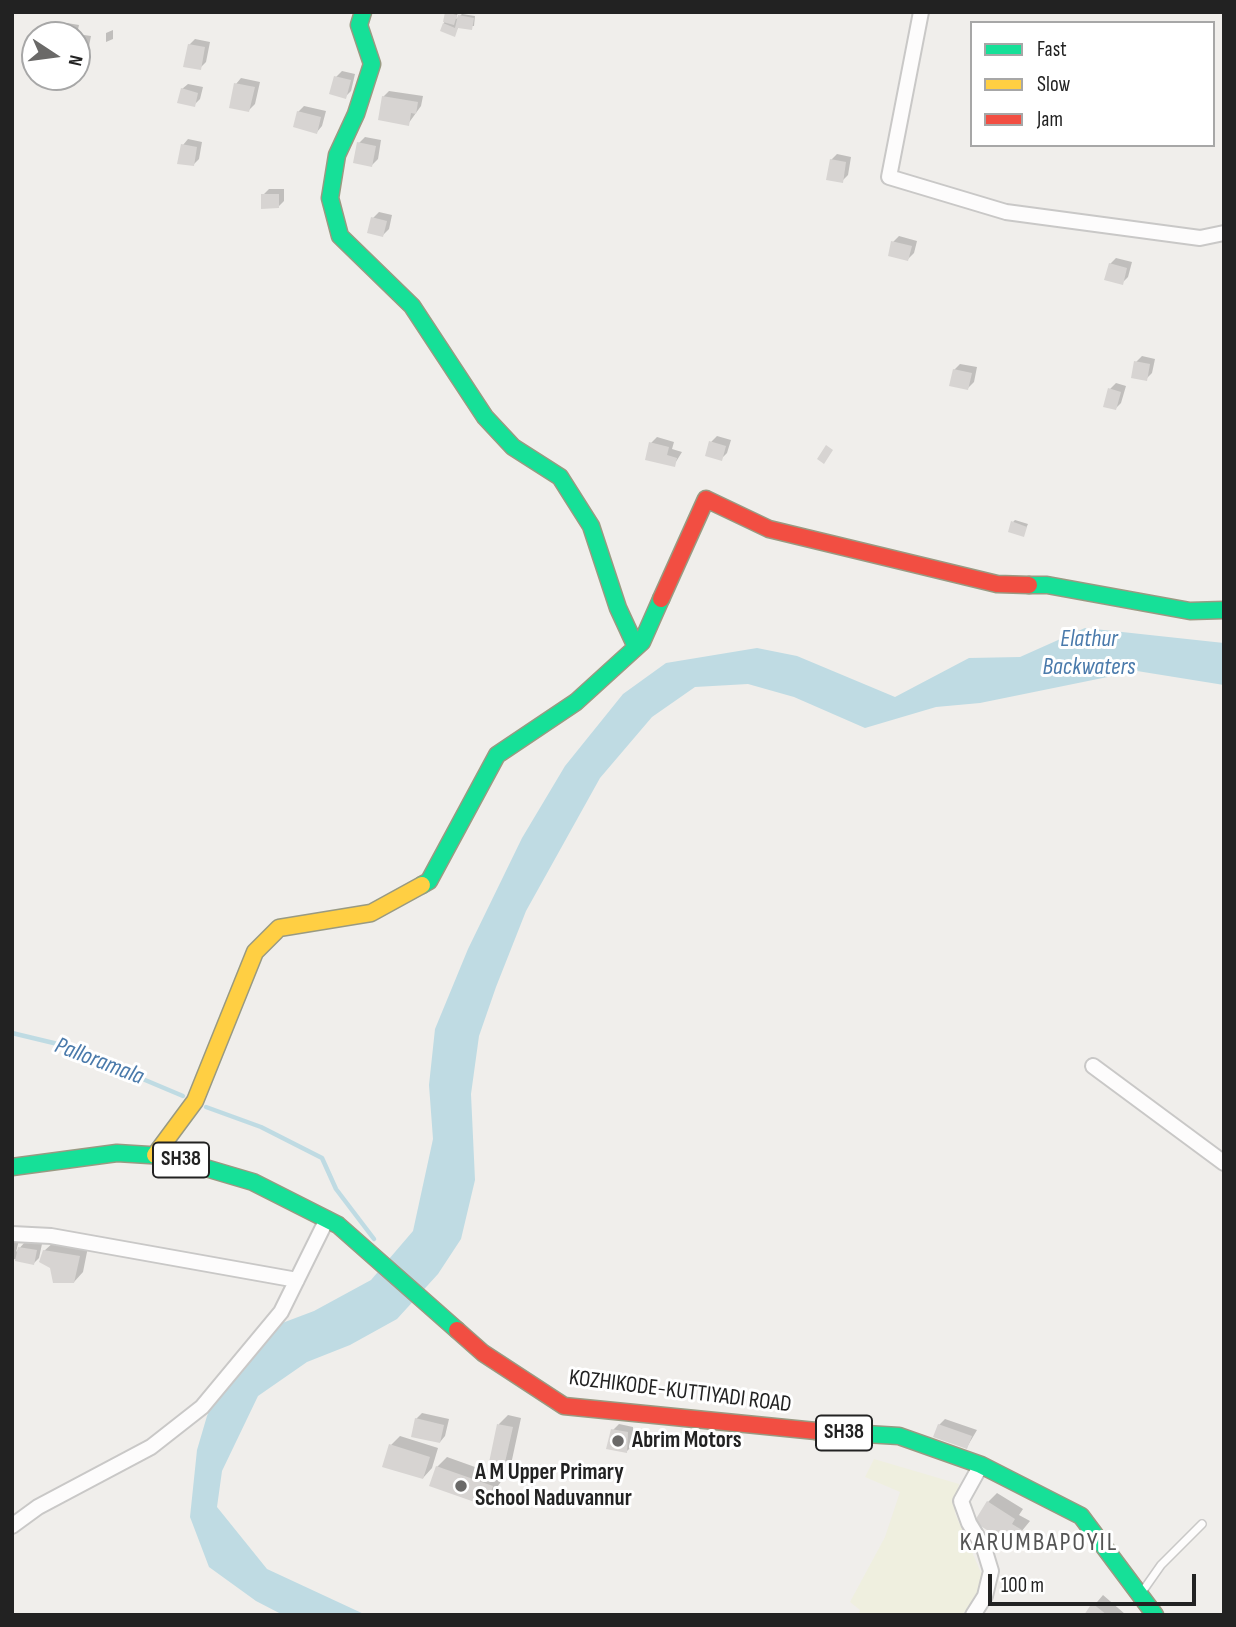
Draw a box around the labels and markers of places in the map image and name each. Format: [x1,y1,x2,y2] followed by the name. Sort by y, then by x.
[632,1427,742,1455] place label: Abrim Motors
[610,1433,626,1449] marker: Abrim Motors
[475,1459,632,1513] place label: A M Upper Primary School Naduvannur
[453,1478,469,1494] marker: A M Upper Primary School Naduvannur

